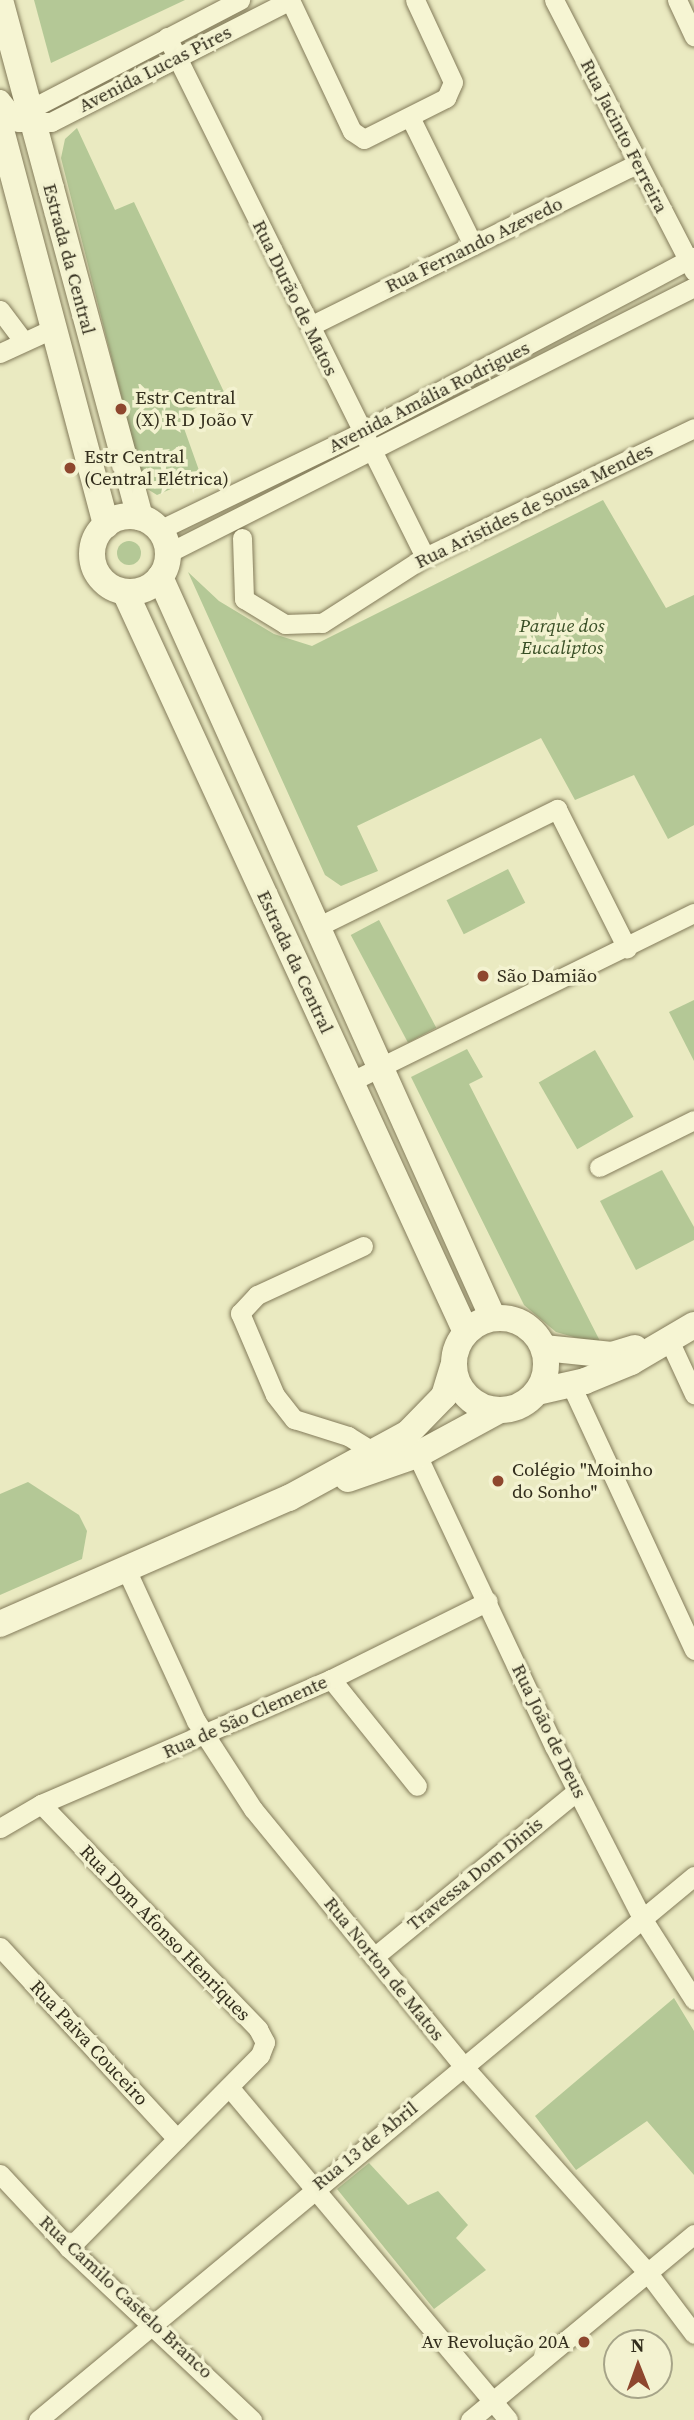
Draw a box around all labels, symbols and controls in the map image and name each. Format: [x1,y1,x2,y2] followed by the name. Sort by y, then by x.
[75,21,235,117] street label: Avenida Lucas Pires
[575,55,673,217] street label: Rua Jacinto Ferreira
[38,181,100,337] street label: Estrada da Central
[382,192,566,298] street label: Rua Fernando Azevedo
[247,216,343,380] street label: Rua Durão de Matos
[325,336,533,458] street label: Avenida Amália Rodrigues
[135,387,254,431] place label: Estr Central (X) R D João V
[113,401,129,417] marker: Estr Central (X) R D João V
[411,438,657,574] street label: Rua Aristides de Sousa Mendes
[84,446,229,490] place label: Estr Central (Central Elétrica)
[62,460,78,476] marker: Estr Central (Central Elétrica)
[519,615,605,659] park label: Parque dos Eucaliptos
[252,887,338,1037] street label: Estrada da Central
[497,965,597,987] place label: São Damião
[475,968,491,984] marker: São Damião
[512,1459,653,1503] place label: Colégio "Moinho do Sonho"
[490,1473,506,1489] marker: Colégio "Moinho do Sonho"
[507,1660,591,1802] street label: Rua João de Deus
[159,1670,331,1764] street label: Rua de São Clemente
[403,1812,547,1936] street label: Travessa Dom Dinis
[75,1840,255,2026] street label: Rua Dom Afonso Henriques
[319,1892,449,2046] street label: Rua Norton de Matos
[25,1976,153,2110] street label: Rua Paiva Couceiro
[308,2097,422,2195] street label: Rua 13 de Abril
[35,2211,217,2383] street label: Rua Camilo Castelo Branco
[603,2329,673,2399] north arrow
[422,2331,570,2353] place label: Av Revolução 20A
[631,2332,645,2358] text: N
[576,2334,592,2350] marker: Av Revolução 20A

